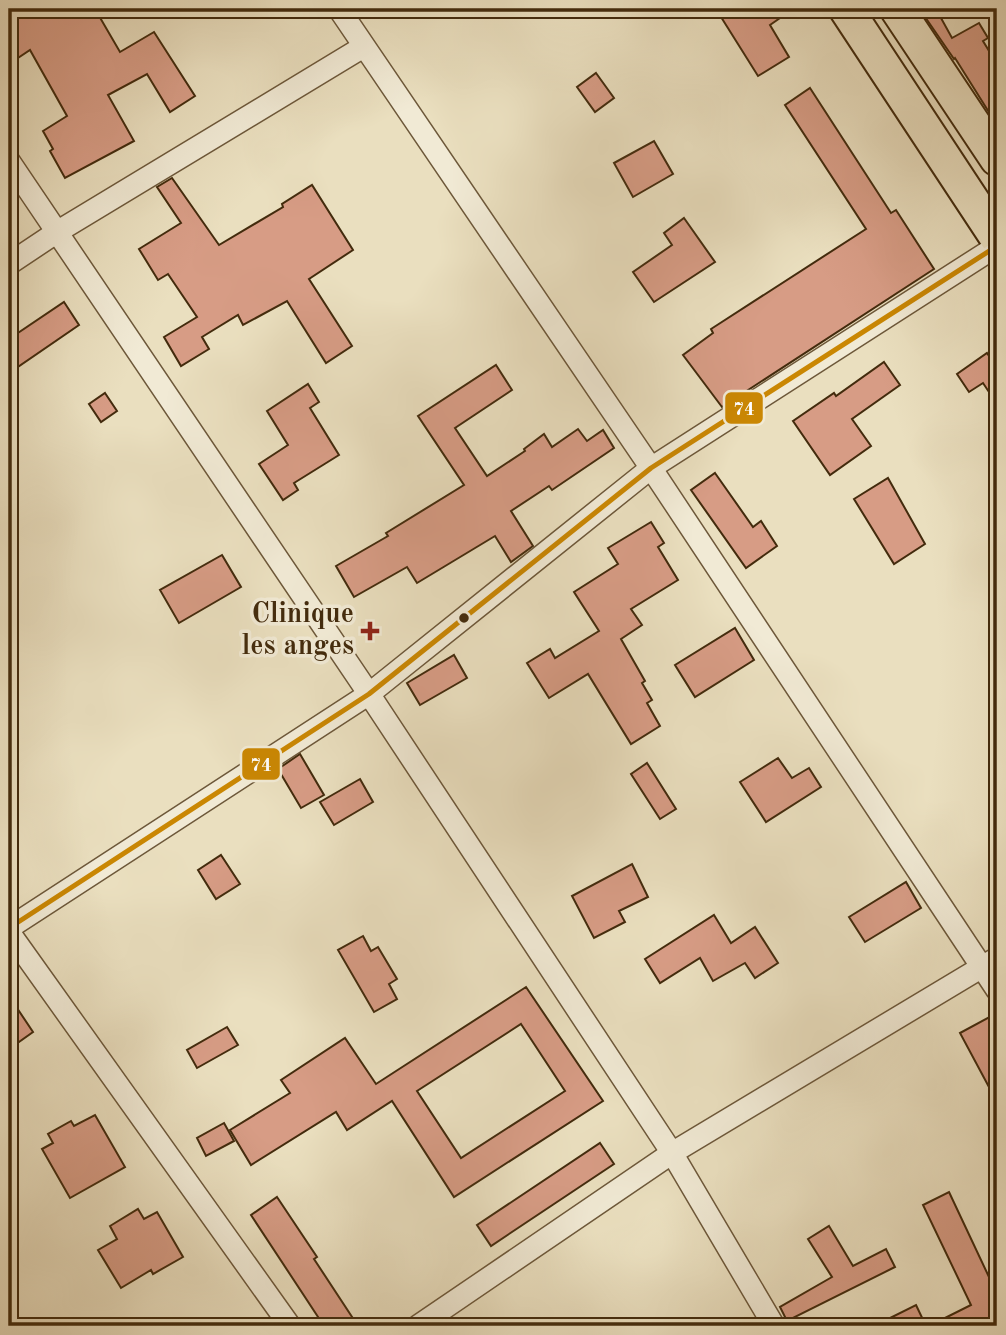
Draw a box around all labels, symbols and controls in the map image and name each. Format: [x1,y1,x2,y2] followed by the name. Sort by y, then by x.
[724,391,764,425] line badge: 74
[733,401,755,420] text: 74
[242,601,354,661] place label: Clinique les anges
[457,611,471,625] unlabelled marker
[360,621,380,641] marker: Clinique les anges
[241,747,281,781] line badge: 74
[250,757,272,776] text: 74

